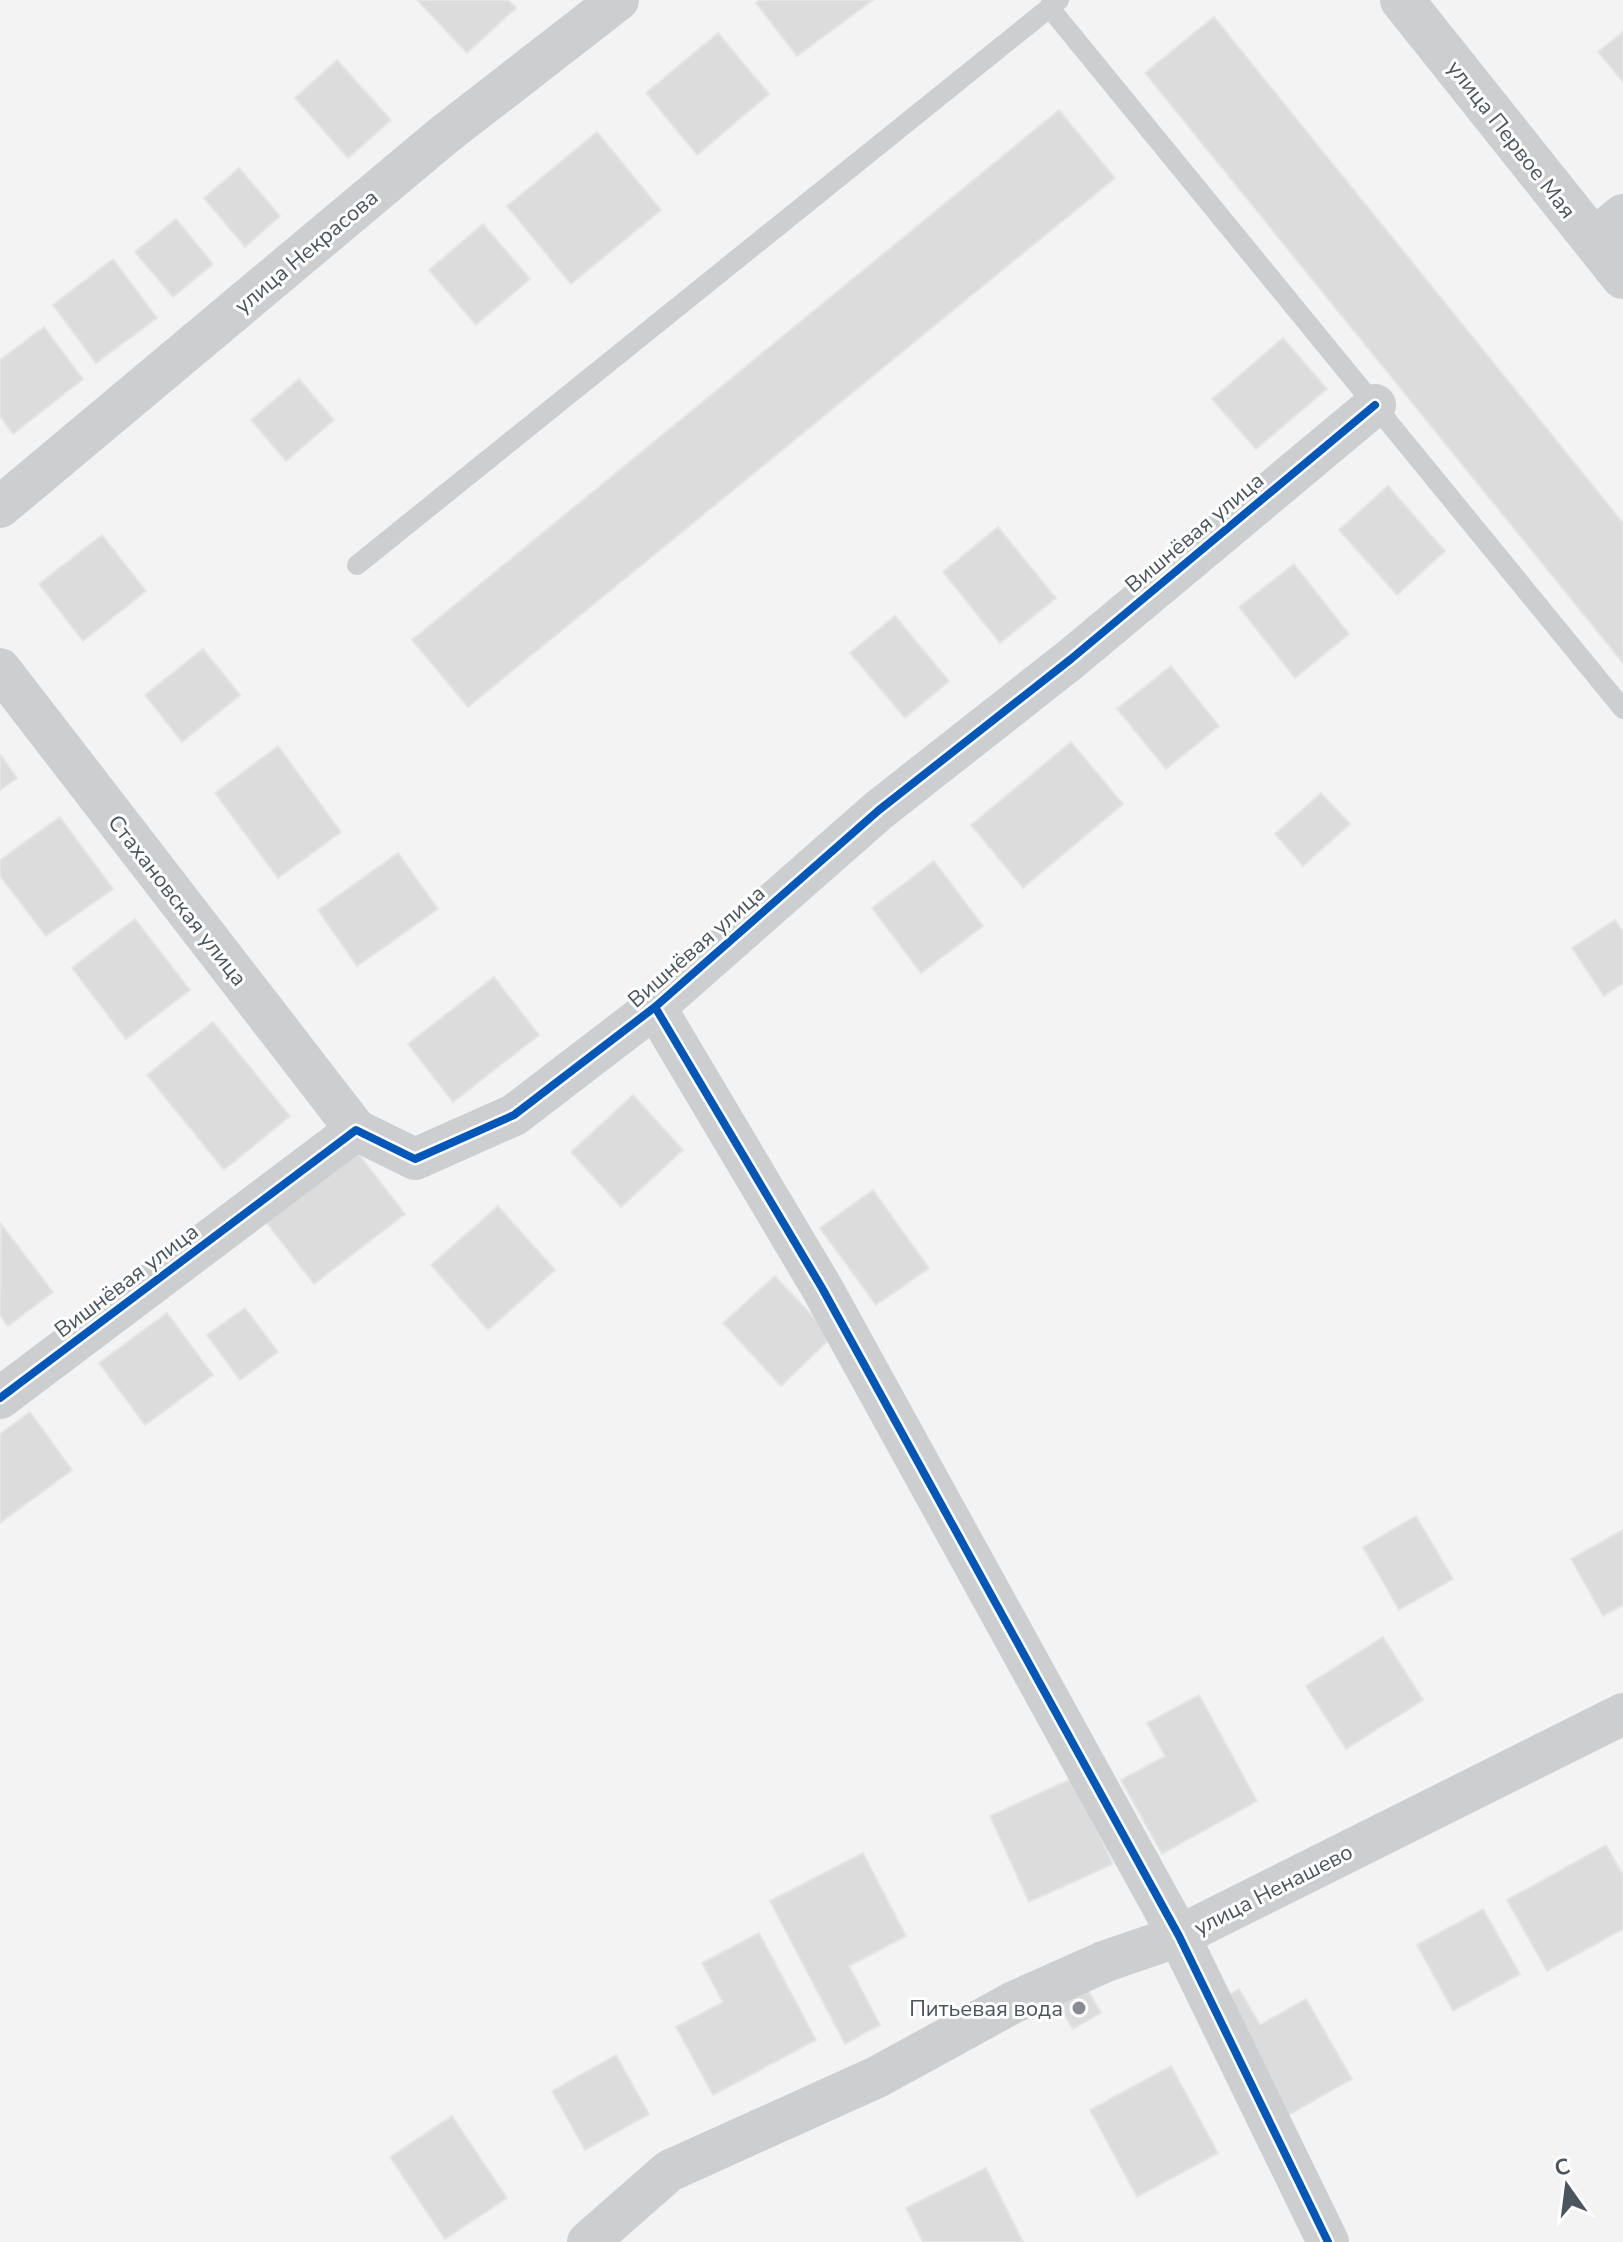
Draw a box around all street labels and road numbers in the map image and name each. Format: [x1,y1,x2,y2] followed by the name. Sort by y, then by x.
[1440,54,1583,225] street label: улица Первое Мая
[228,183,385,321] street label: улица Некрасова
[1119,466,1271,600] street label: Вишнёвая улица
[101,809,254,993] street label: Стахановская улица
[622,879,772,1015] street label: Вишнёвая улица
[49,1217,205,1345] street label: Вишнёвая улица
[1189,1837,1358,1943] street label: улица Ненашево

